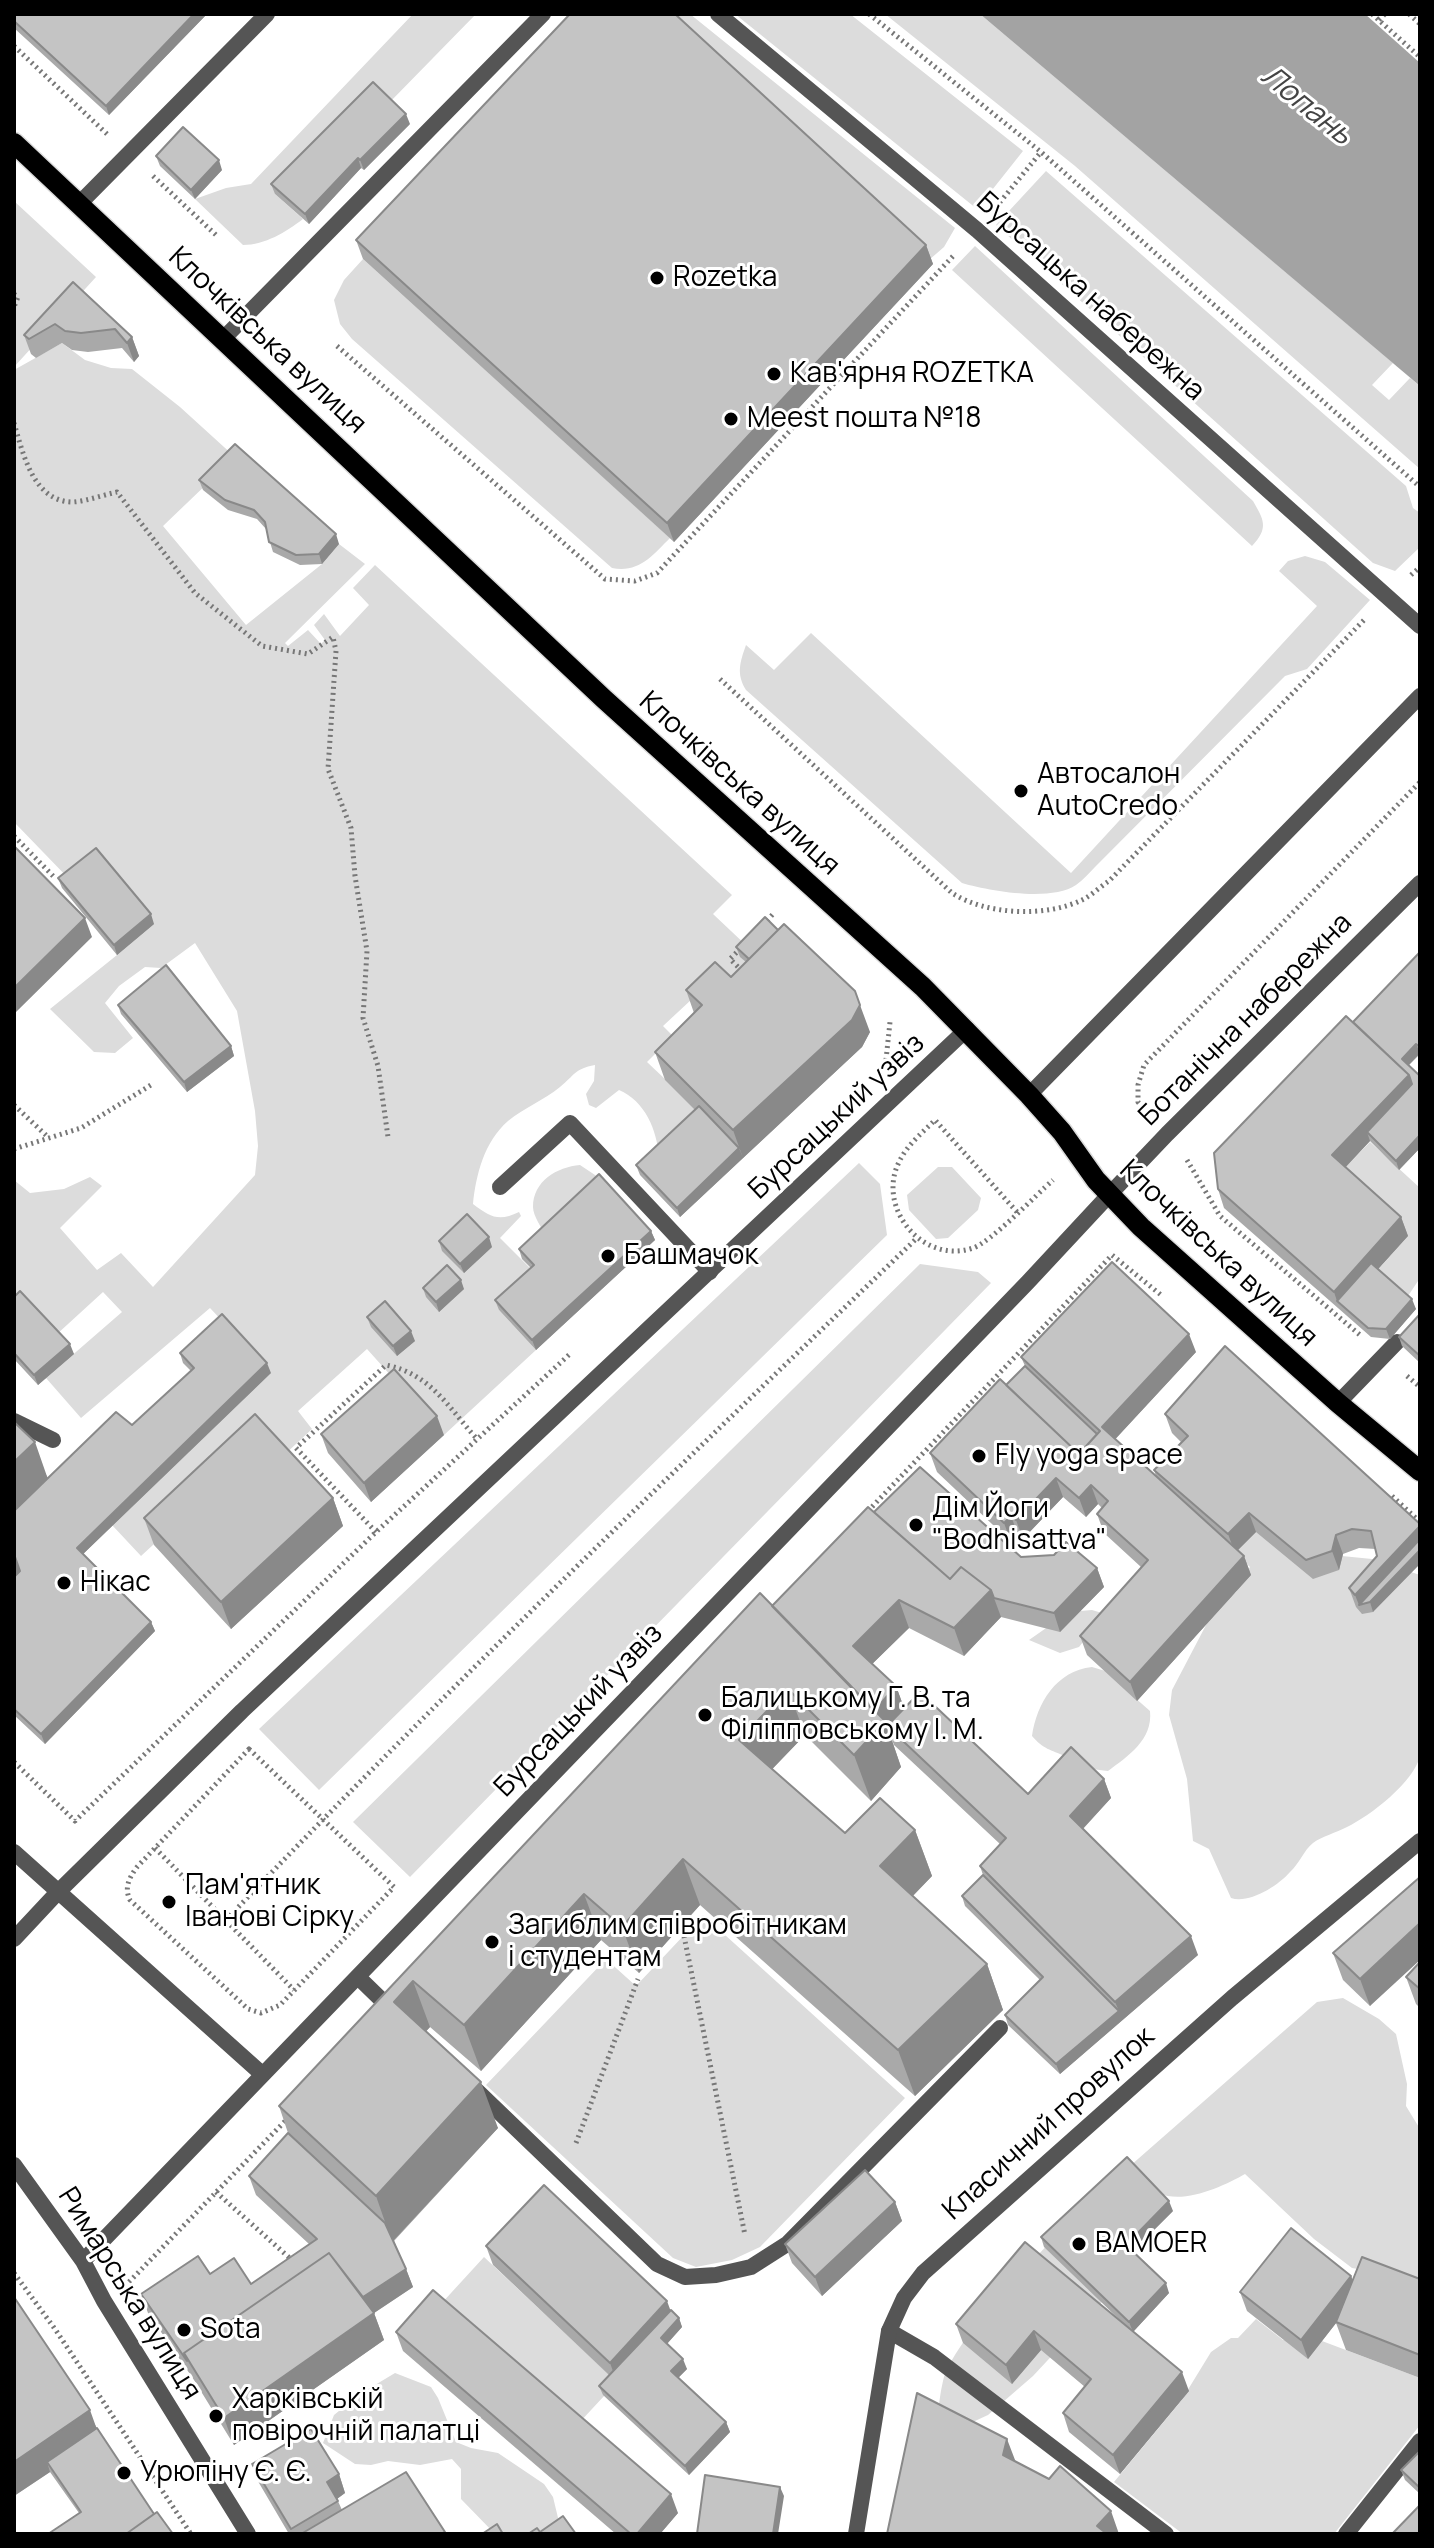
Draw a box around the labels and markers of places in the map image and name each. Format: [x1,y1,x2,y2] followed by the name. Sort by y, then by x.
[673,261,777,295] place label: Rozetka
[648,269,666,287] marker: Rozetka
[790,357,1034,391] place label: Кав'ярня ROZETKA
[765,365,783,383] marker: Кав'ярня ROZETKA
[747,402,981,436] place label: Meest пошта №18
[722,410,740,428] marker: Meest пошта №18
[1037,758,1180,824] place label: Автосалон AutoCredo
[1012,782,1030,800] marker: Автосалон AutoCredo
[624,1239,758,1273] place label: Башмачок
[599,1247,617,1265] marker: Башмачок
[995,1439,1183,1473] place label: Fly yoga space
[970,1447,988,1465] marker: Fly yoga space
[932,1492,1107,1558] place label: Дім Йоги "Bodhisattva"
[907,1516,925,1534] marker: Дім Йоги "Bodhisattva"
[80,1566,151,1600] place label: Нікас
[55,1574,73,1592] marker: Нікас
[721,1682,984,1748] place label: Балицькому Г. В. та Філіпповському І. М.
[696,1706,714,1724] marker: Балицькому Г. В. та Філіпповському І. М.
[185,1869,354,1935] place label: Пам'ятник Іванові Сірку
[160,1893,178,1911] marker: Пам'ятник Іванові Сірку
[508,1909,847,1975] place label: Загиблим співробітникам і студентам
[483,1933,501,1951] marker: Загиблим співробітникам і студентам
[1095,2227,1207,2261] place label: BAMOER
[1070,2235,1088,2253] marker: BAMOER
[200,2313,261,2347] place label: Sota
[175,2321,193,2339] marker: Sota
[232,2383,480,2449] place label: Харківській повірочній палатці
[207,2407,225,2425] marker: Харківській повірочній палатці
[140,2456,312,2490] place label: Урюпіну Є. Є.
[115,2464,133,2482] marker: Урюпіну Є. Є.

